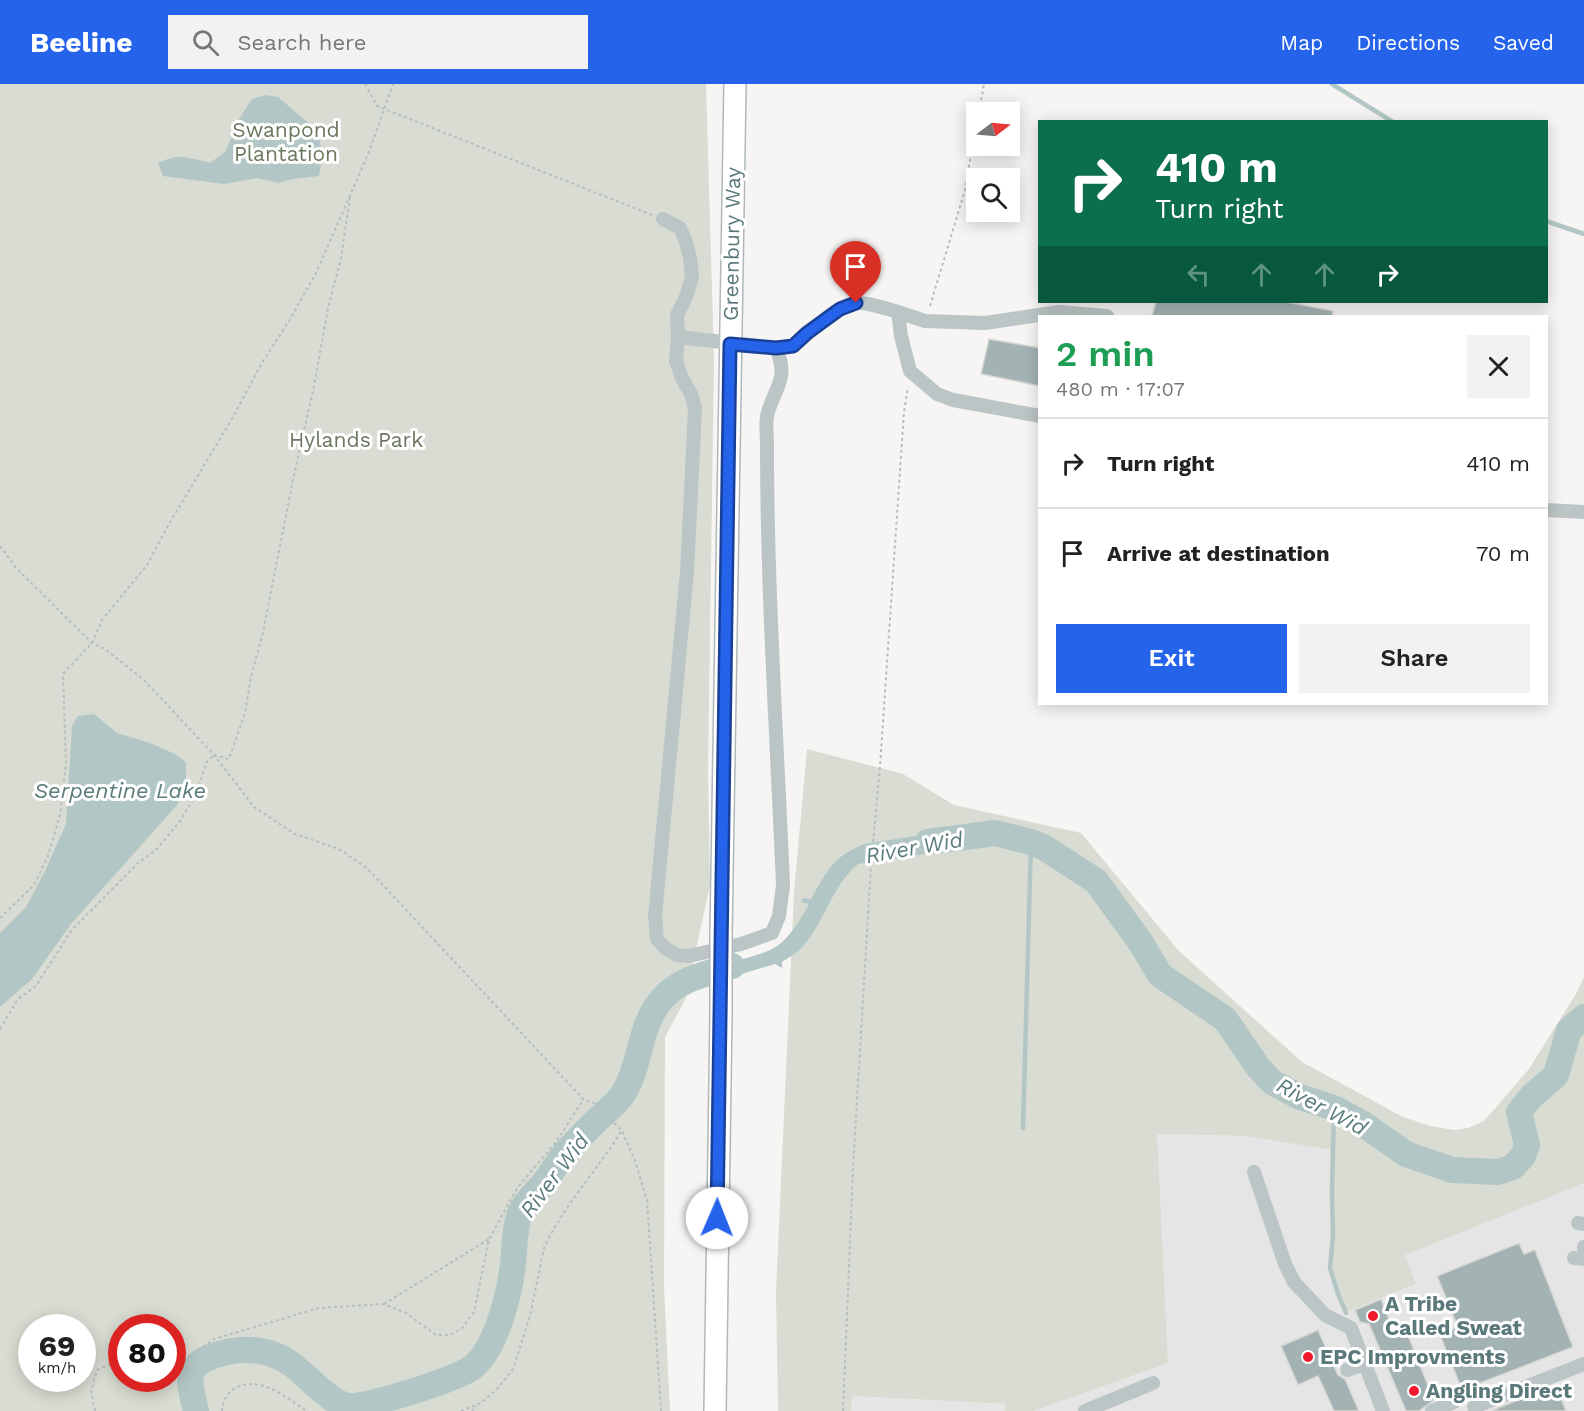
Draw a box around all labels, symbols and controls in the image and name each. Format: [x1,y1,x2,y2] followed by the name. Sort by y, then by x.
[168,15,588,69] search box
[30,26,132,59] text: Beeline
[189,26,222,59] icon: search
[237,30,366,55] text: Search here
[1280,30,1323,55] text: Map
[1356,30,1460,55] text: Directions
[1493,30,1554,55] text: Saved
[966,102,1020,156] north arrow
[966,102,1020,222] map controls
[232,117,340,166] park label: Swanpond Plantation
[1155,143,1278,192] text: 410 m
[1056,144,1134,222] icon: right
[718,167,745,321] street label: Greenbury Way
[966,168,1020,222] button: search
[1155,193,1284,225] text: Turn right
[830,241,881,303] pin
[839,250,872,283] icon: arrive
[1182,258,1215,291] icon: left
[1245,258,1278,291] icon: ahead
[1308,258,1341,291] icon: ahead
[1371,258,1404,291] icon: right
[1056,333,1155,375] text: 2 min
[1467,335,1530,398] button: close
[1056,377,1185,401] text: 480 m · 17:07
[289,427,423,452] park label: Hylands Park
[1056,447,1089,480] icon: right
[1107,451,1214,476] text: Turn right
[1466,451,1530,476] text: 410 m
[1056,537,1089,570] icon: arrive
[1107,541,1330,566] text: Arrive at destination
[1476,541,1530,566] text: 70 m
[1056,624,1287,693] button: Exit
[1299,624,1530,693] button: Share
[34,778,206,803] water label: Serpentine Lake
[864,826,966,868] water label: River Wid
[1273,1072,1372,1141] water label: River Wid
[515,1127,595,1222] water label: River Wid
[685,1186,749,1250] position arrow
[1385,1291,1522,1340] place label: A Tribe Called Sweat
[1366,1309,1380,1323] marker: A Tribe Called Sweat
[108,1314,186,1392] speed limit sign: 80
[39,1328,75,1363] text: 69
[1320,1344,1505,1369] place label: EPC Improvments
[1301,1350,1315,1364] marker: EPC Improvments
[38,1359,76,1377] text: km/h
[1426,1378,1572,1403] place label: Angling Direct
[1407,1384,1421,1398] marker: Angling Direct

